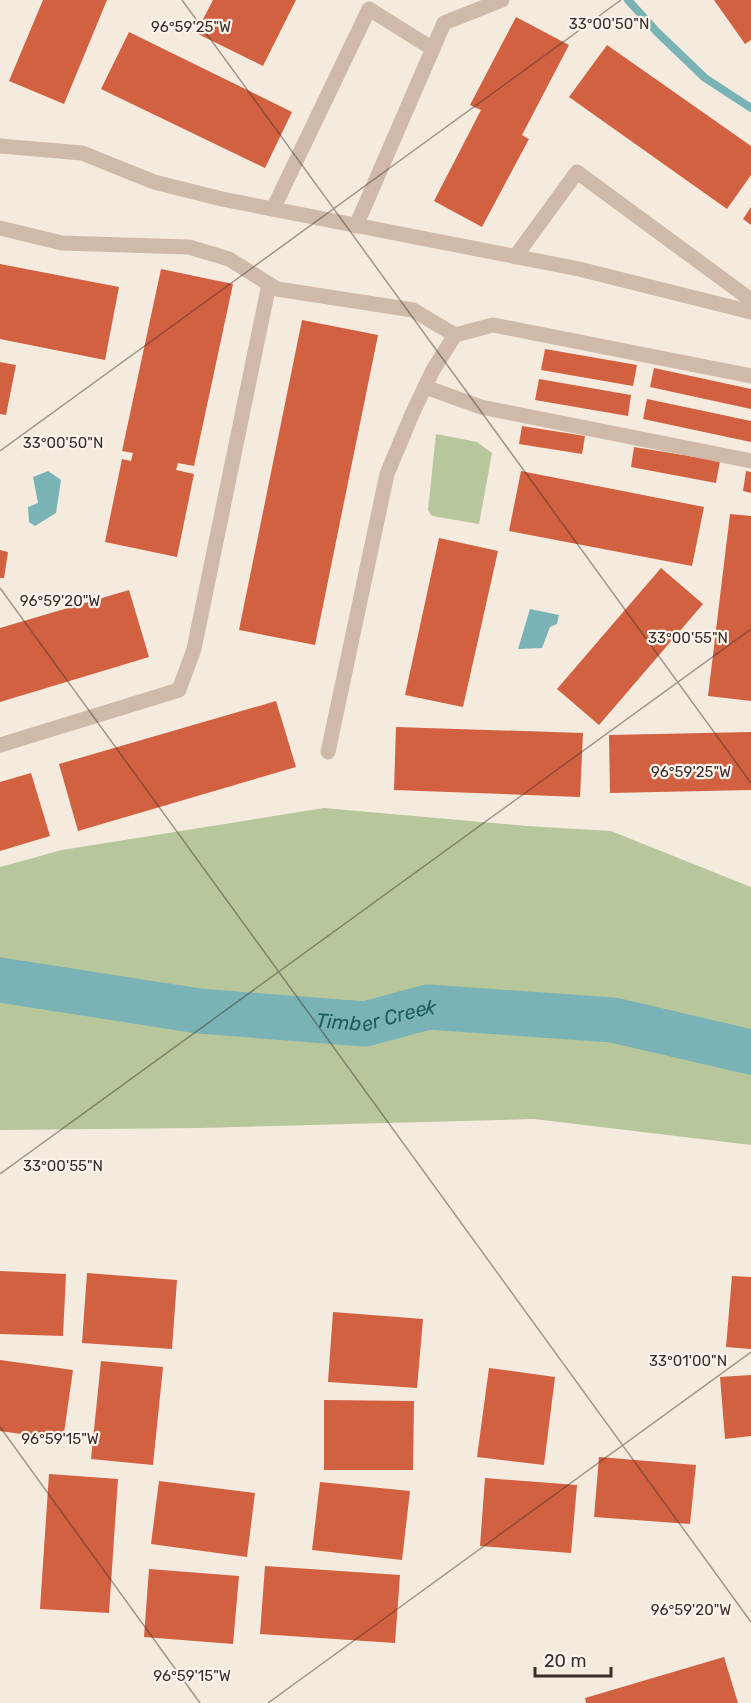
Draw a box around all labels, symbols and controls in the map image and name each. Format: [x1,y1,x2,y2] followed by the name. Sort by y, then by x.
[569,15,649,33] text: 33°00'50"N
[151,18,231,36] text: 96°59'25"W
[23,434,103,452] text: 33°00'50"N
[20,592,100,610] text: 96°59'20"W
[648,629,728,647] text: 33°00'55"N
[651,763,731,781] text: 96°59'25"W
[315,995,438,1036] water label: Timber Creek
[23,1157,103,1175] text: 33°00'55"N
[649,1352,727,1370] text: 33°01'00"N
[21,1430,99,1448] text: 96°59'15"W
[651,1601,731,1619] text: 96°59'20"W
[535,1640,612,1678] scale bar
[544,1650,586,1672] text: 20 m
[153,1667,231,1685] text: 96°59'15"W

